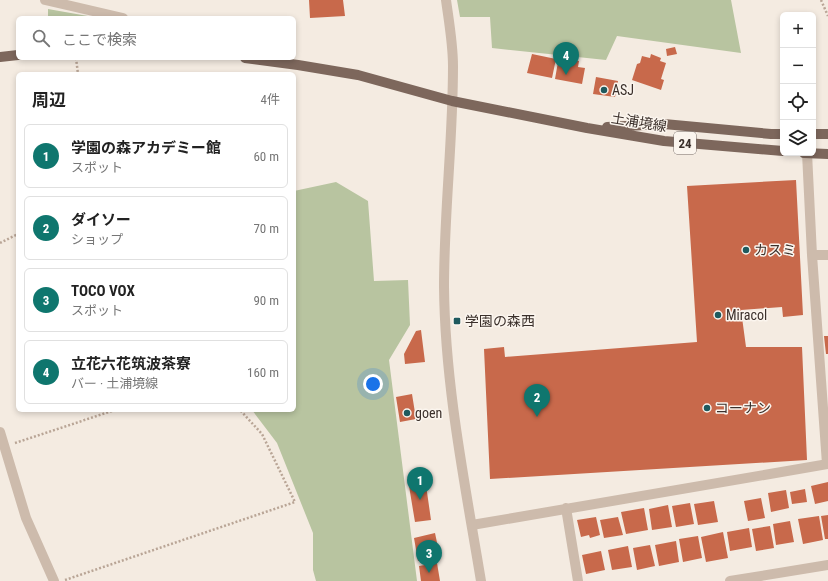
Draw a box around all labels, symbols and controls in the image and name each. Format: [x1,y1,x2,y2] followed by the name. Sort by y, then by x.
[780,12,816,156] map controls
[780,12,816,48] button: +
[16,16,296,60] search box
[30,27,52,49] icon: search
[62,31,137,49] text: ここで検索
[553,42,579,75] pin: 4
[780,48,816,84] button: −
[612,82,634,98] place label: ASJ
[780,84,816,120] button: locate
[599,85,609,95] marker: ASJ
[32,90,66,110] text: 周辺
[261,92,280,107] text: 4件
[610,110,668,134] street label: 土浦境線
[780,120,816,156] button: layers
[674,132,696,154] road number: 24
[71,139,221,157] text: 学園の森アカデミー館
[43,149,49,164] text: 1
[253,149,279,164] text: 60 m
[71,160,123,175] text: スポット
[71,211,131,229] text: ダイソー
[43,221,49,236] text: 2
[253,221,279,236] text: 70 m
[71,232,123,247] text: ショップ
[754,242,796,258] place label: カスミ
[741,245,751,255] marker: カスミ
[71,282,135,300] text: TOCO VOX
[43,293,49,308] text: 3
[253,293,279,308] text: 90 m
[71,303,123,318] text: スポット
[726,307,767,323] place label: Miracol
[713,310,723,320] marker: Miracol
[465,313,535,329] place label: 学園の森西
[452,316,462,326] marker: 学園の森西
[71,355,191,373] text: 立花六花筑波茶寮
[43,365,49,380] text: 4
[247,365,279,380] text: 160 m
[363,374,383,394] your location
[71,376,158,391] text: バー · 土浦境線
[524,384,550,417] pin: 2
[715,400,771,416] place label: コーナン
[702,403,712,413] marker: コーナン
[415,405,442,421] place label: goen
[402,408,412,418] marker: goen
[407,467,433,500] pin: 1
[416,540,442,573] pin: 3

